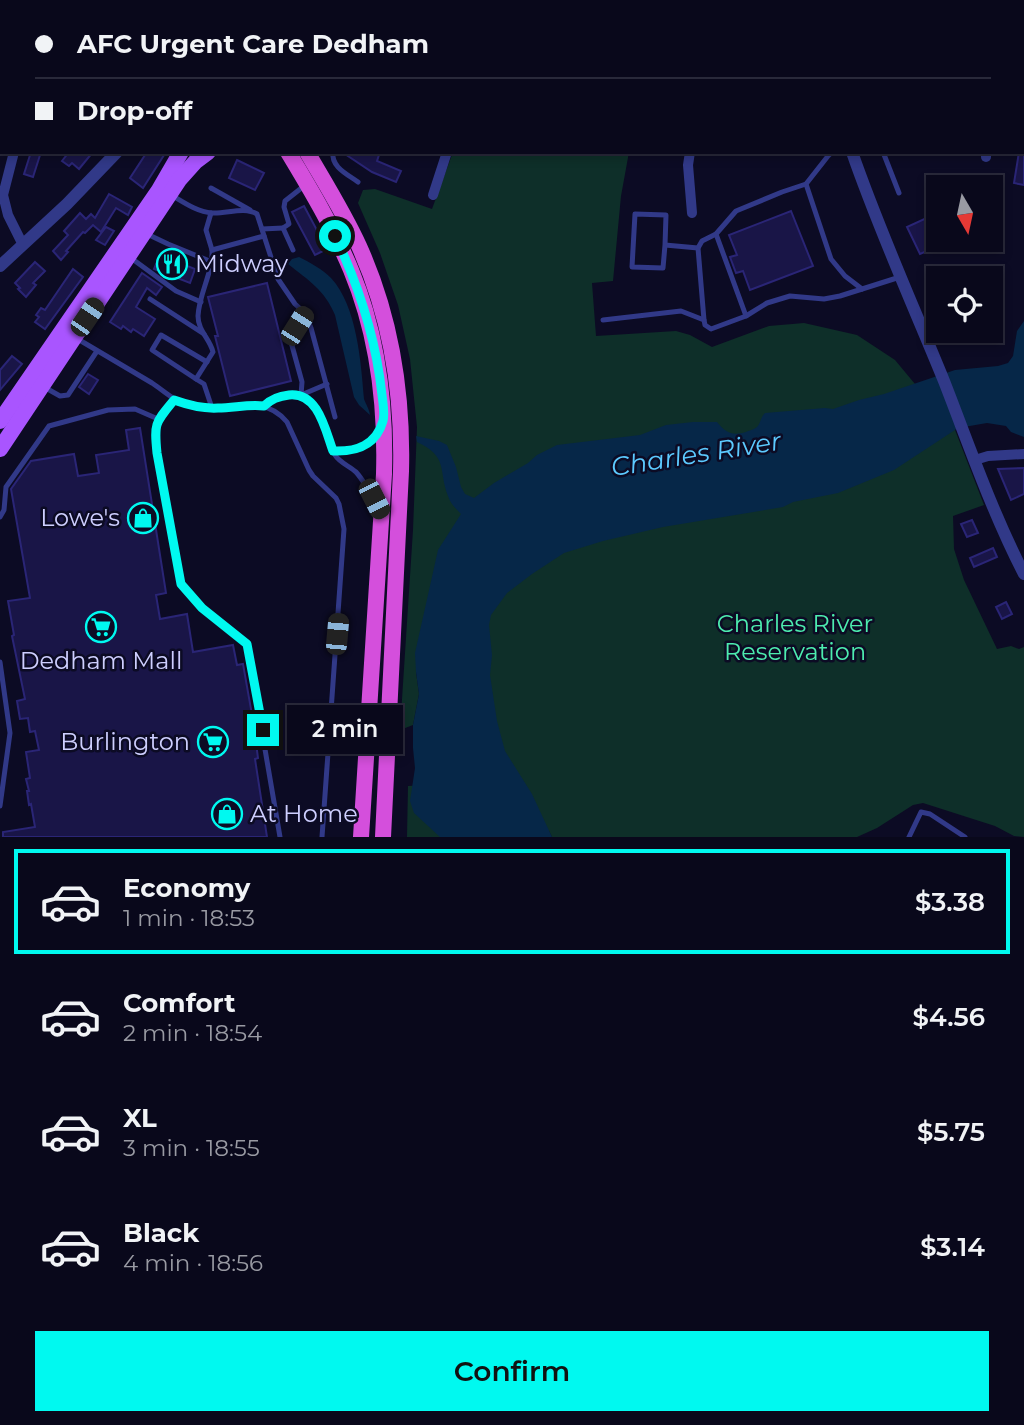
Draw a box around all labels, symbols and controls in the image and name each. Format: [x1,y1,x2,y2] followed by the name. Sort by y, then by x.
[77,28,429,60] text: AFC Urgent Care Dedham
[77,95,192,127] text: Drop-off
[926,175,1003,252] north arrow
[926,175,1003,343] map controls
[319,220,351,252] route start
[155,247,189,281] restaurant icon: Midway
[195,249,288,278] place label: Midway
[926,266,1003,343] button: locate
[67,294,108,340] car
[277,303,318,349] car
[609,425,784,483] water label: Charles River
[356,476,393,522] car
[126,501,160,535] shop icon: Lowe's
[40,503,120,532] place label: Lowe's
[717,609,873,666] park label: Charles River Reservation
[84,610,118,644] supermarket icon: Dedham Mall
[325,612,350,656] car
[20,646,182,675] place label: Dedham Mall
[288,706,403,754] callout: 2 min
[247,714,279,746] route end
[312,715,378,743] text: 2 min
[196,725,230,759] supermarket icon: Burlington
[60,727,190,756] place label: Burlington
[210,797,244,831] shop icon: At Home
[250,799,358,828] place label: At Home
[39,870,102,933] icon: car
[123,872,250,904] text: Economy
[915,886,985,918] text: $3.38
[123,904,255,932] text: 1 min · 18:53
[39,985,102,1048] icon: car
[123,987,235,1019] text: Comfort
[912,1001,985,1033] text: $4.56
[123,1019,262,1047] text: 2 min · 18:54
[39,1100,102,1163] icon: car
[123,1102,157,1134] text: XL
[917,1116,985,1148] text: $5.75
[123,1134,260,1162] text: 3 min · 18:55
[39,1215,102,1278] icon: car
[123,1217,199,1249] text: Black
[920,1231,985,1263] text: $3.14
[123,1249,263,1277] text: 4 min · 18:56
[35,1331,989,1411] button: Confirm

